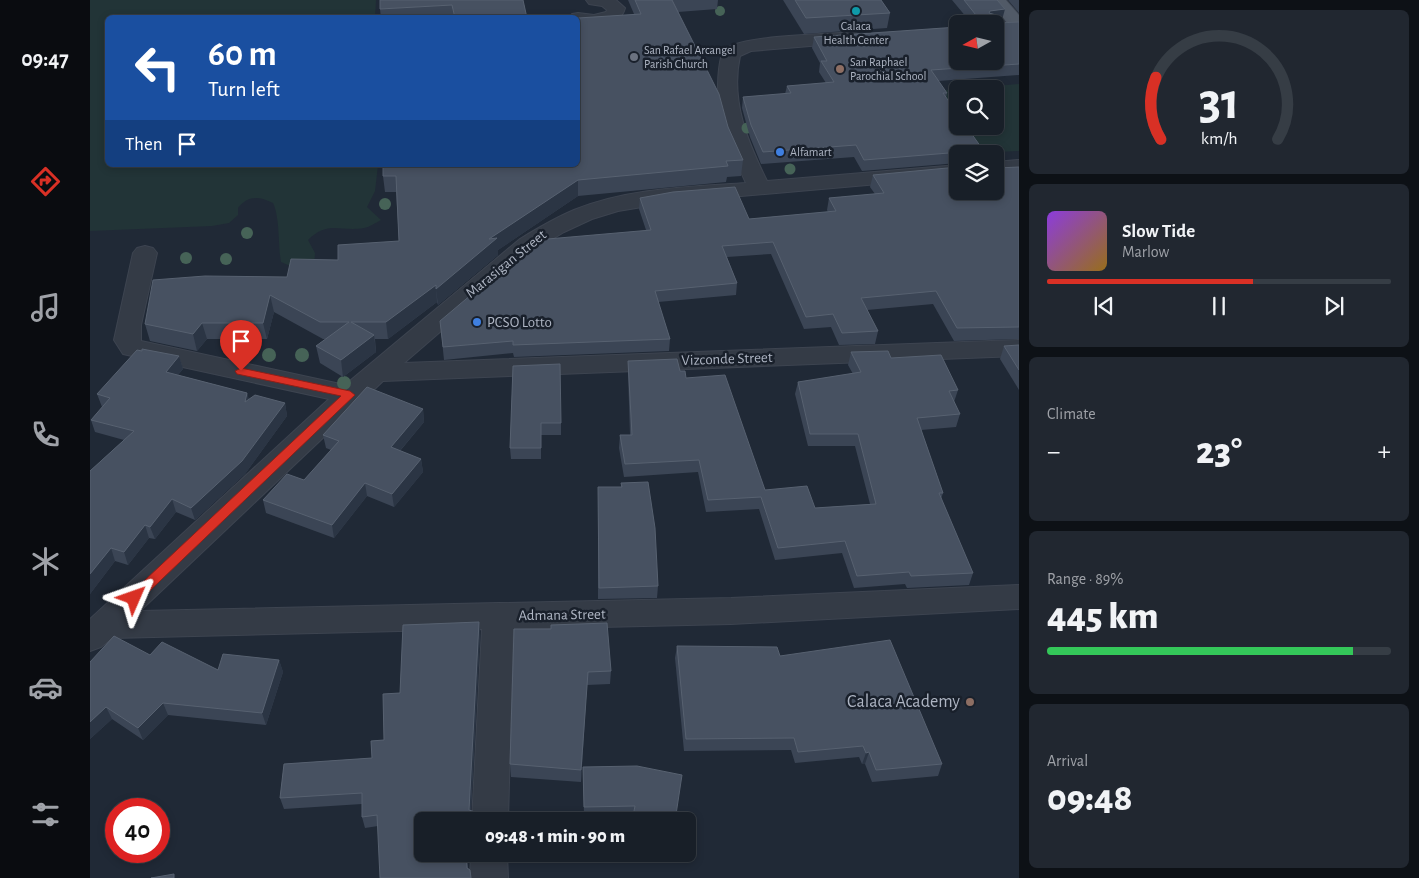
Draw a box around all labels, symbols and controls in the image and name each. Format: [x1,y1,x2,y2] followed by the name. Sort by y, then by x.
[850,5,862,17] marker: Calaca Health Center
[949,15,1004,70] north arrow
[949,15,1004,200] map controls
[824,20,889,46] place label: Calaca Health Center
[125,35,190,100] icon: left
[208,37,277,72] text: 60 m
[644,44,736,70] place label: San Rafael Arcangel Parish Church
[21,48,69,70] text: 09:47
[628,51,640,63] marker: San Rafael Arcangel Parish Church
[850,56,926,82] place label: San Raphael Parochial School
[834,63,846,75] marker: San Raphael Parochial School
[1198,76,1240,128] text: 31
[208,78,280,100] text: Turn left
[949,80,1004,135] button: search
[173,130,201,158] icon: arrive
[1201,130,1237,148] text: km/h
[125,135,163,154] text: Then
[949,145,1004,200] button: layers
[774,146,786,158] marker: Alfamart
[790,146,832,158] place label: Alfamart
[28,164,63,199] icon: directions
[1122,222,1195,241] text: Slow Tide
[463,227,549,301] street label: Marasigan Street
[1122,244,1169,260] text: Marlow
[28,290,63,325] icon: music
[1090,292,1118,320] icon: previous
[1205,292,1233,320] icon: pause
[1320,292,1348,320] icon: next
[487,315,552,330] place label: PCSO Lotto
[471,316,483,328] marker: PCSO Lotto
[220,320,262,371] pin
[227,327,255,355] icon: arrive
[681,350,773,368] street label: Vizconde Street
[1047,406,1096,422] text: Climate
[28,417,63,452] icon: phone
[1196,433,1242,471] text: 23°
[1047,438,1060,466] text: −
[1378,438,1391,466] text: +
[28,544,63,579] icon: climate
[107,571,159,623] position arrow
[1047,571,1123,587] text: Range · 89%
[1047,598,1159,636] text: 445 km
[518,607,606,623] street label: Admana Street
[28,670,63,705] icon: car
[847,693,960,711] place label: Calaca Academy
[964,696,976,708] marker: Calaca Academy
[1047,753,1088,769] text: Arrival
[1047,780,1133,818] text: 09:48
[28,797,63,832] icon: filters
[105,798,170,863] speed limit sign: 40
[485,827,625,846] text: 09:48 · 1 min · 90 m

